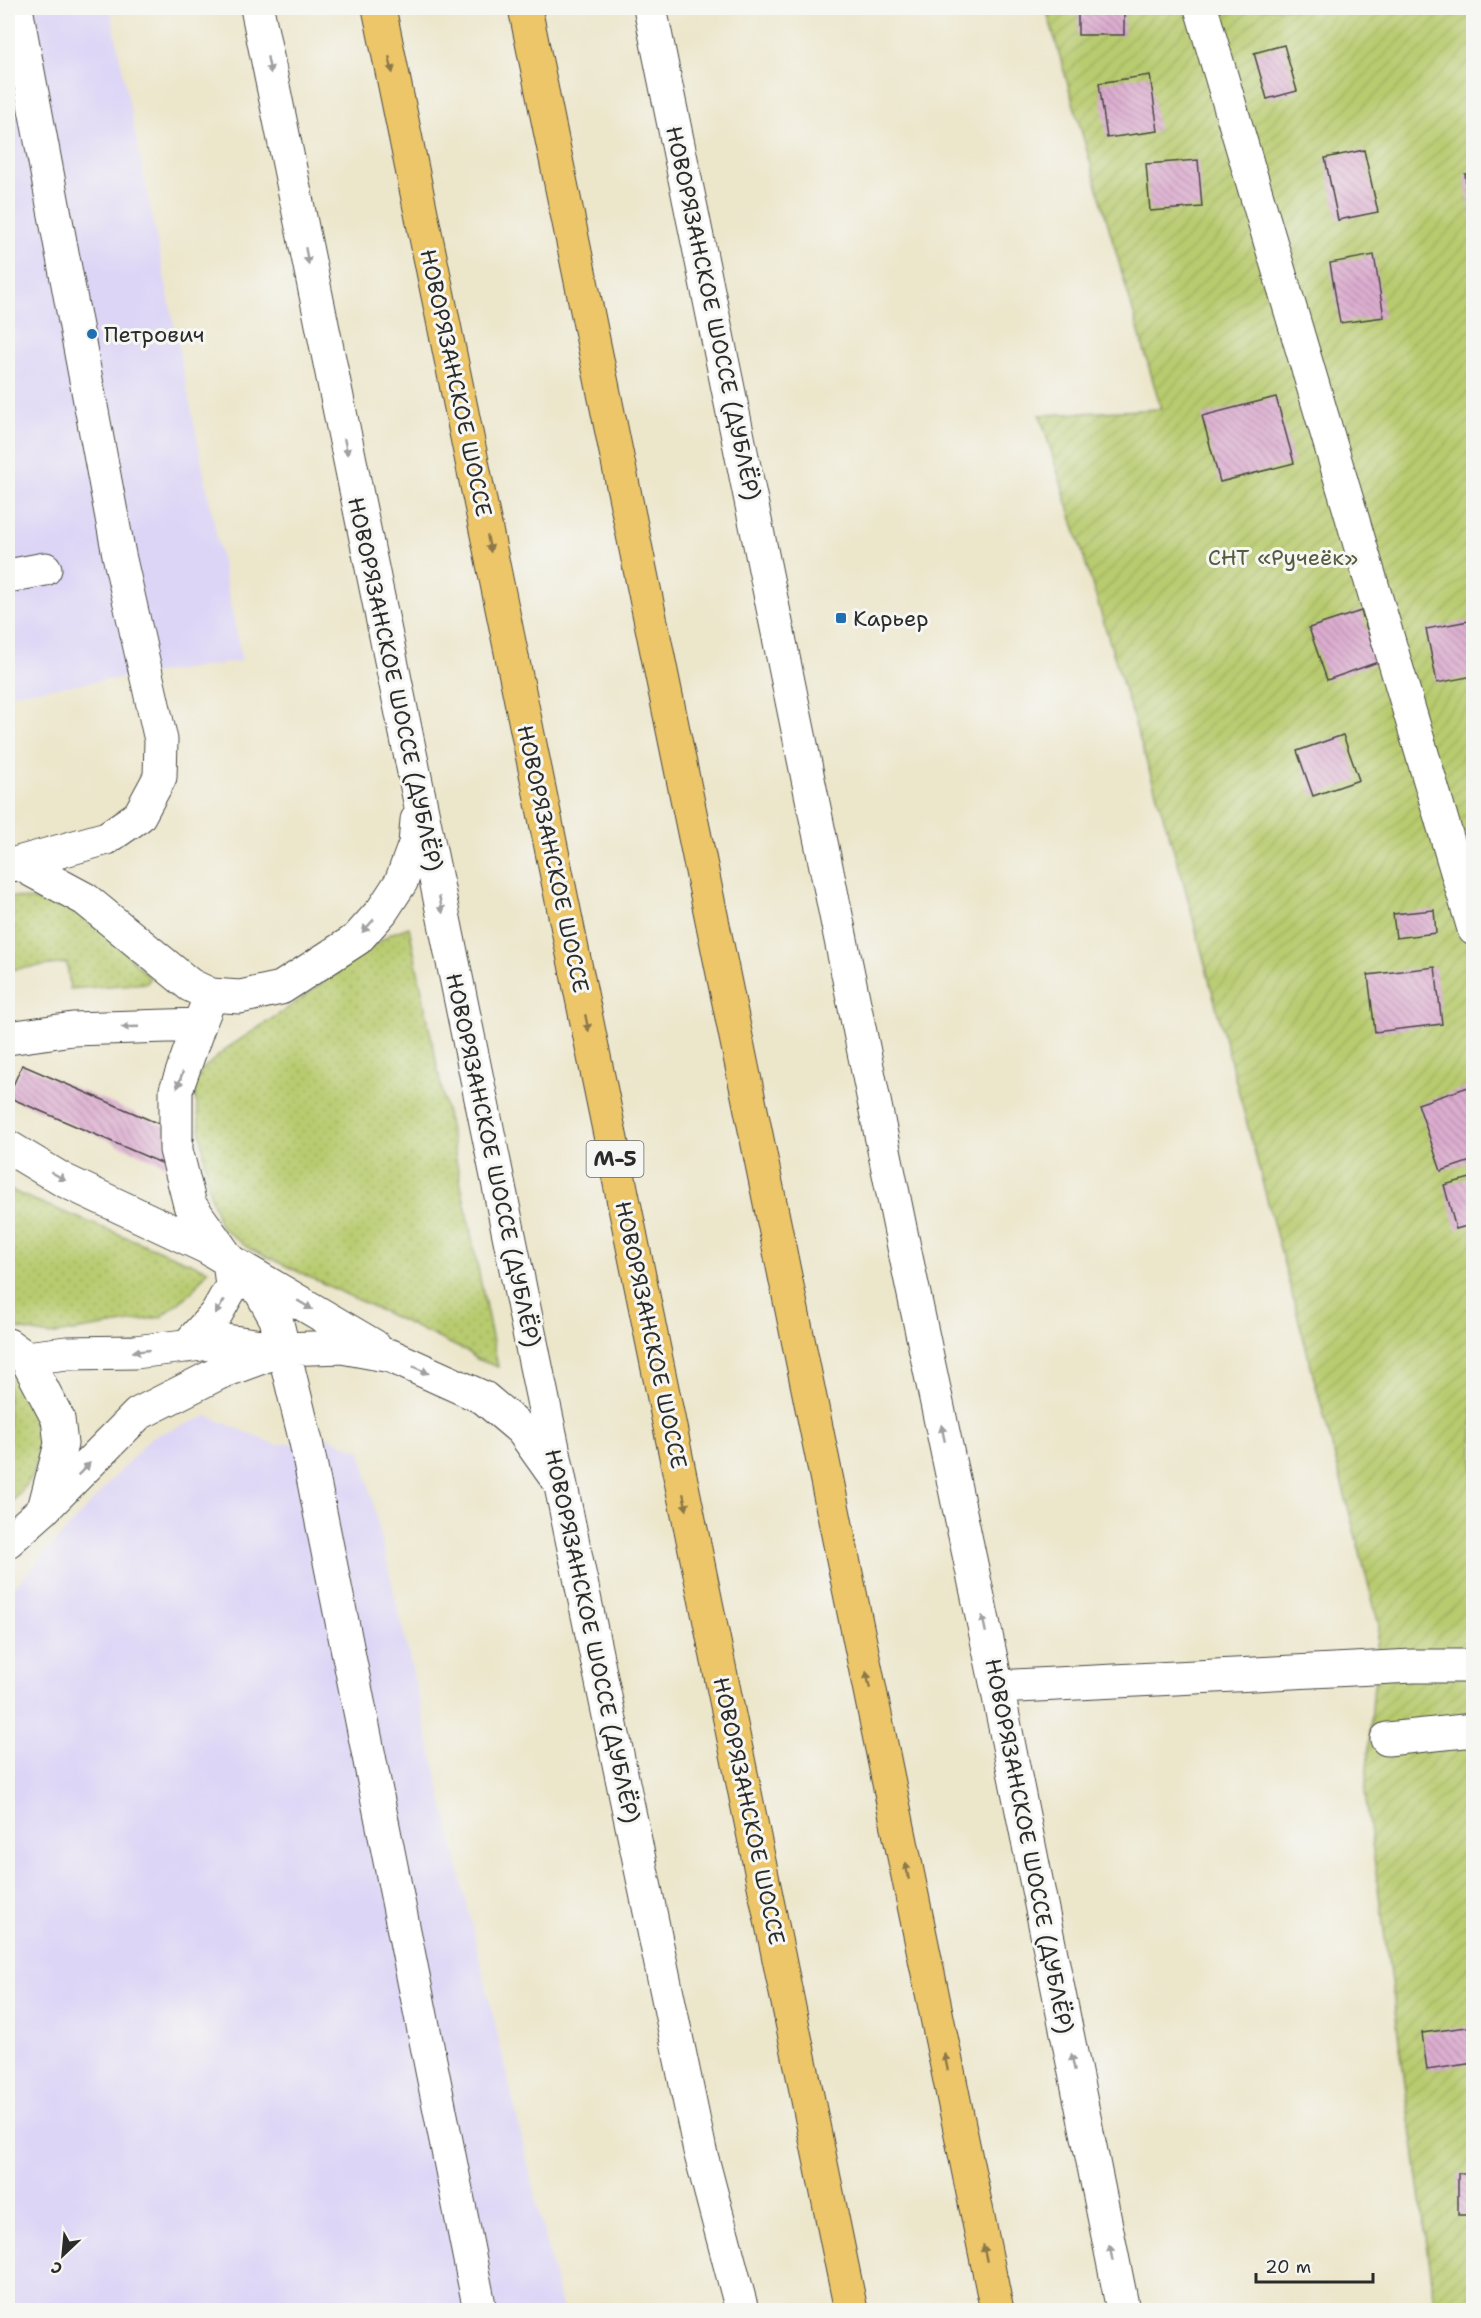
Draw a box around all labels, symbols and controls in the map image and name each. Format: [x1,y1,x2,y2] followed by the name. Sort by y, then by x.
[264,56,274,74] one-way arrow
[386,56,396,74] one-way arrow
[659,123,767,503] street label: НОВОРЯЗАНСКОЕ ШОССЕ (ДУБЛЁР)
[413,246,499,520] street label: НОВОРЯЗАНСКОЕ ШОССЕ
[303,247,312,266] one-way arrow
[104,320,204,349] place label: Петрович
[85,327,99,341] marker: Петрович
[342,438,351,457] one-way arrow
[341,494,449,874] street label: НОВОРЯЗАНСКОЕ ШОССЕ (ДУБЛЁР)
[485,535,494,554] one-way arrow
[1208,543,1358,572] park label: СНТ «Ручеёк»
[853,604,929,633] place label: Карьер
[834,611,848,625] marker: Карьер
[510,722,596,996] street label: НОВОРЯЗАНСКОЕ ШОССЕ
[437,896,446,915] one-way arrow
[361,919,375,934] one-way arrow
[439,970,547,1350] street label: НОВОРЯЗАНСКОЕ ШОССЕ (ДУБЛЁР)
[583,1014,592,1033] one-way arrow
[121,1022,140,1032] one-way arrow
[174,1071,184,1089] one-way arrow
[586,1141,644,1177] road number: М-5
[50,1171,66,1182] one-way arrow
[608,1198,694,1472] street label: НОВОРЯЗАНСКОЕ ШОССЕ
[214,1299,225,1315] one-way arrow
[297,1300,313,1311] one-way arrow
[131,1346,150,1356] one-way arrow
[412,1365,430,1375] one-way arrow
[938,1423,947,1442] one-way arrow
[538,1446,646,1826] street label: НОВОРЯЗАНСКОЕ ШОССЕ (ДУБЛЁР)
[77,1462,91,1476] one-way arrow
[681,1493,690,1512] one-way arrow
[978,1615,988,1633] one-way arrow
[978,1656,1080,2036] street label: НОВОРЯЗАНСКОЕ ШОССЕ (ДУБЛЁР)
[863,1670,872,1689] one-way arrow
[706,1674,792,1948] street label: НОВОРЯЗАНСКОЕ ШОССЕ
[902,1861,911,1880] one-way arrow
[941,2052,950,2071] one-way arrow
[1068,2052,1077,2071] one-way arrow
[33,2225,93,2285] north arrow
[980,2243,989,2262] one-way arrow
[1106,2243,1115,2262] one-way arrow
[1256,2246,1373,2284] scale bar
[1265,2255,1311,2279] text: 20 m
[47,2256,66,2280] text: С

